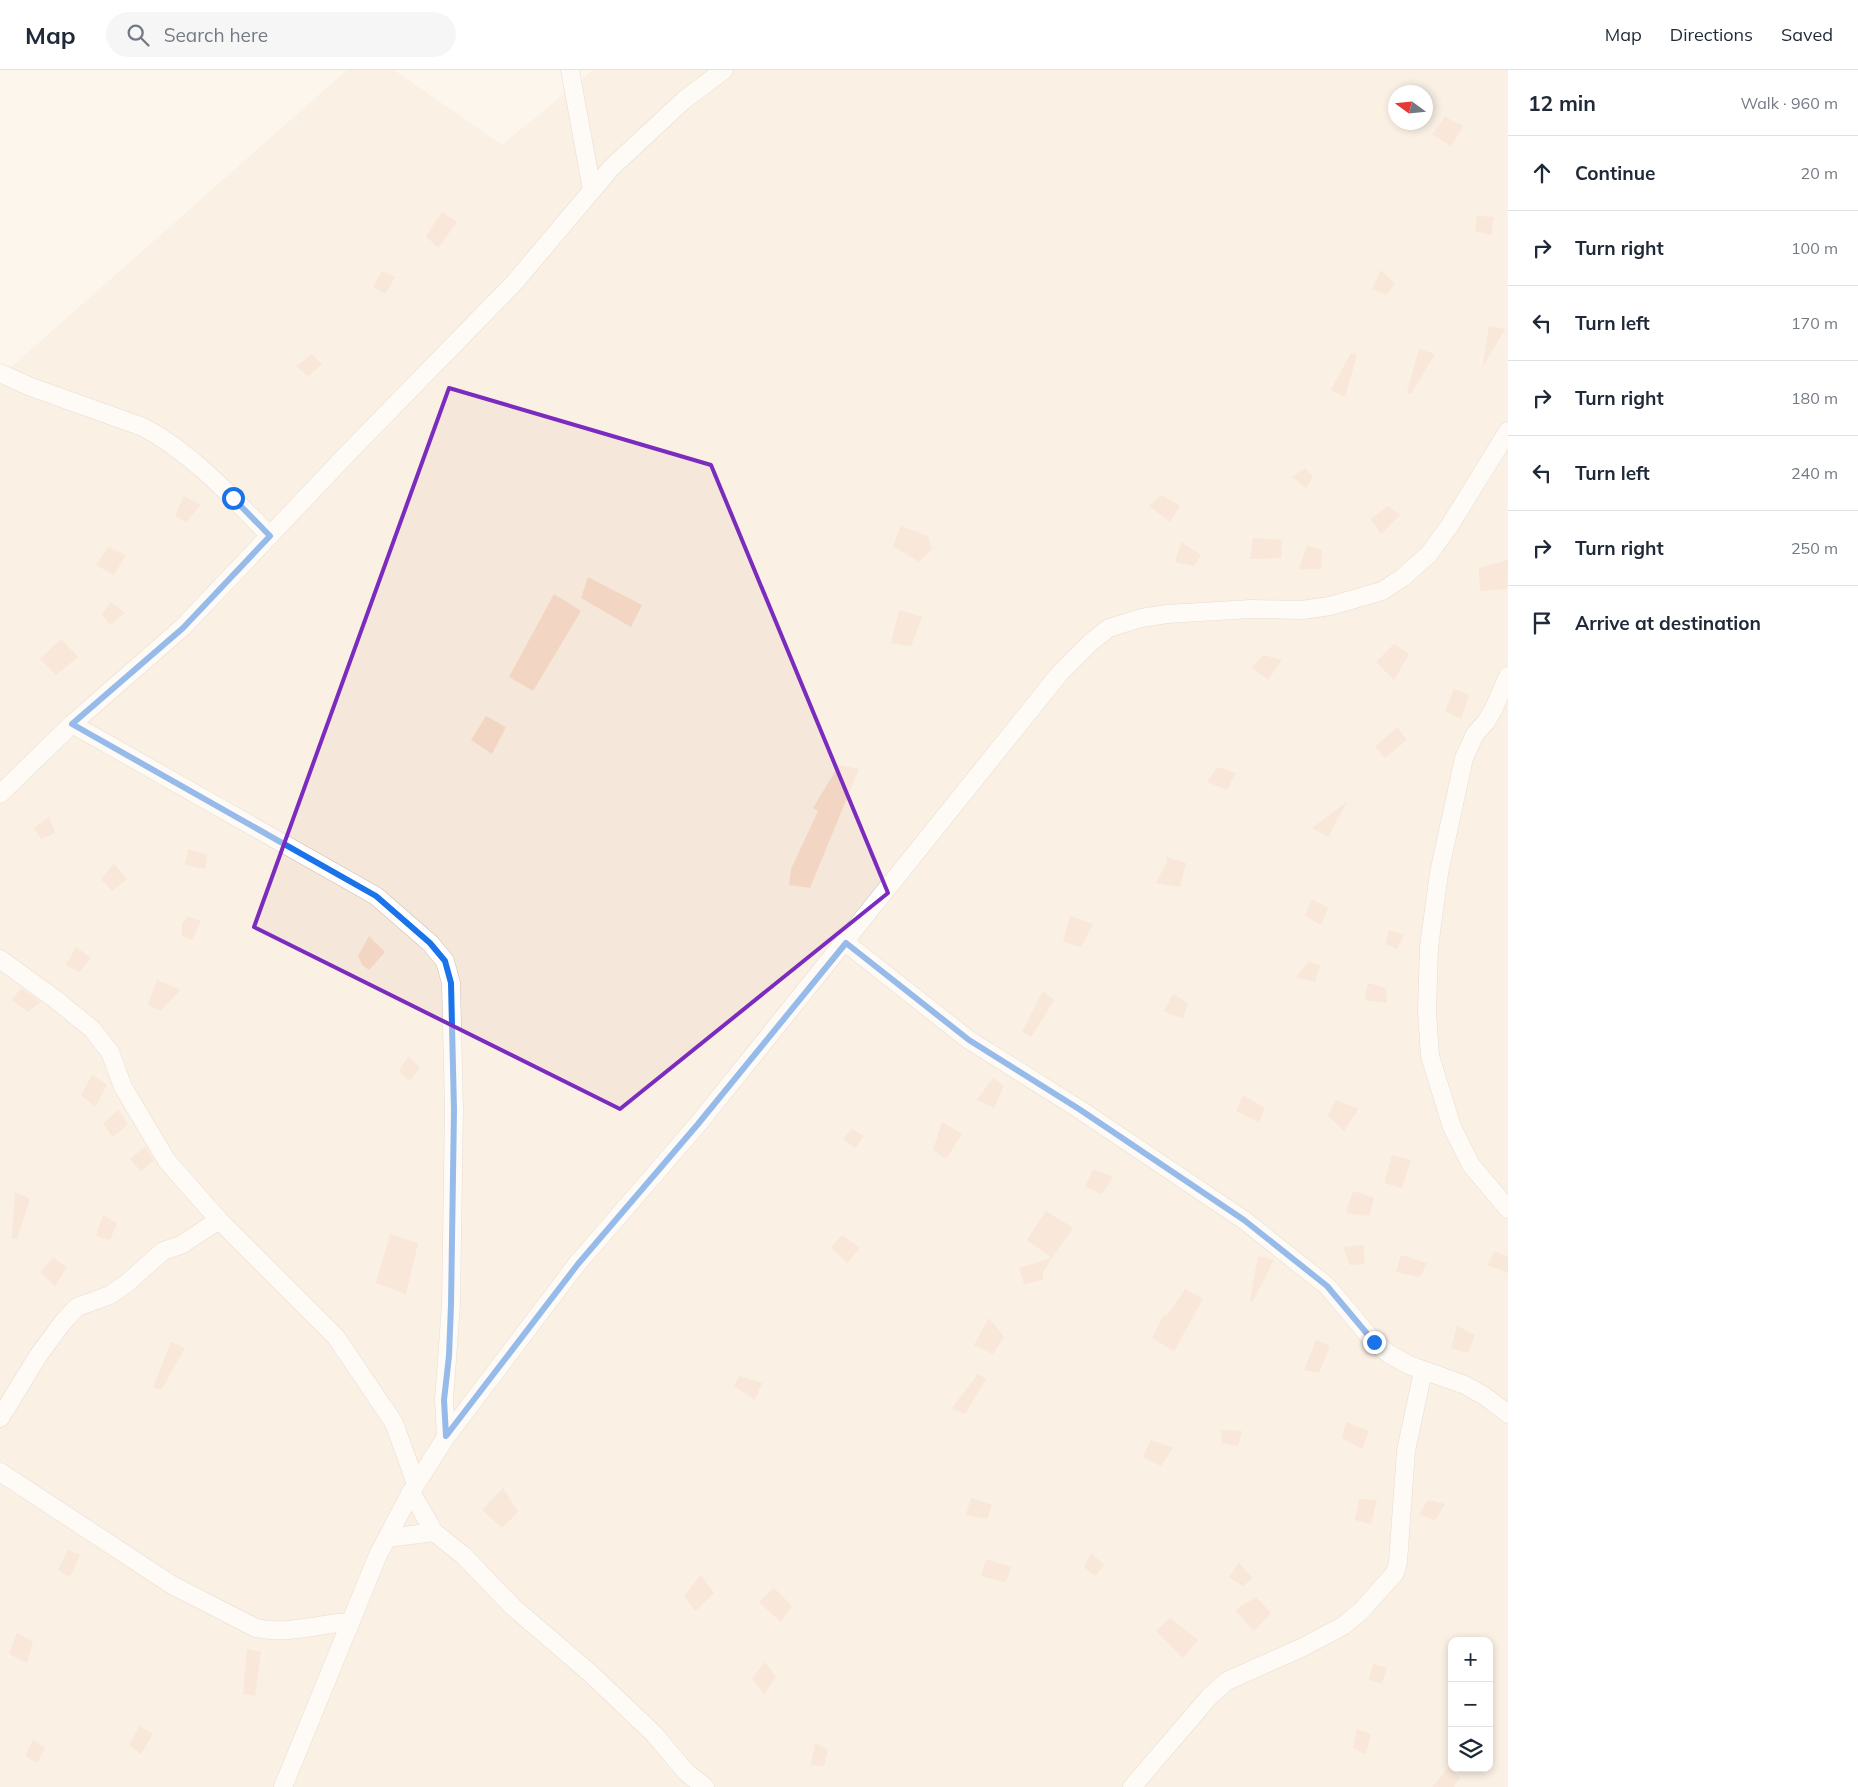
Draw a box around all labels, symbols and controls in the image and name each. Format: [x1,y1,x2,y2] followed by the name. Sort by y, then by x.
[106,12,456,57] search box
[25,20,76,50] text: Map
[124,21,152,49] icon: search
[164,23,268,47] text: Search here
[1605,23,1642,46] text: Map
[1670,23,1753,46] text: Directions
[1781,23,1833,46] text: Saved
[1388,85,1433,130] north arrow
[1528,90,1596,116] text: 12 min
[1740,93,1838,113] text: Walk · 960 m
[1528,159,1556,187] icon: ahead
[1575,161,1655,185] text: Continue
[1801,163,1838,183] text: 20 m
[1528,234,1556,262] icon: right
[1575,236,1664,260] text: Turn right
[1791,238,1838,258] text: 100 m
[1528,309,1556,337] icon: left
[1575,311,1650,335] text: Turn left
[1791,313,1838,333] text: 170 m
[1528,384,1556,412] icon: right
[1575,386,1664,410] text: Turn right
[1791,388,1838,408] text: 180 m
[1528,459,1556,487] icon: left
[1575,461,1650,485] text: Turn left
[1791,463,1838,483] text: 240 m
[222,487,245,510] route start
[1528,534,1556,562] icon: right
[1575,536,1664,560] text: Turn right
[1791,538,1838,558] text: 250 m
[1528,609,1556,637] icon: arrive
[1575,611,1761,635] text: Arrive at destination
[1363,1331,1386,1354] route end
[1448,1637,1493,1772] map controls
[1448,1637,1493,1682] button: +
[1448,1682,1493,1727] button: −
[1448,1727,1493,1772] button: layers

